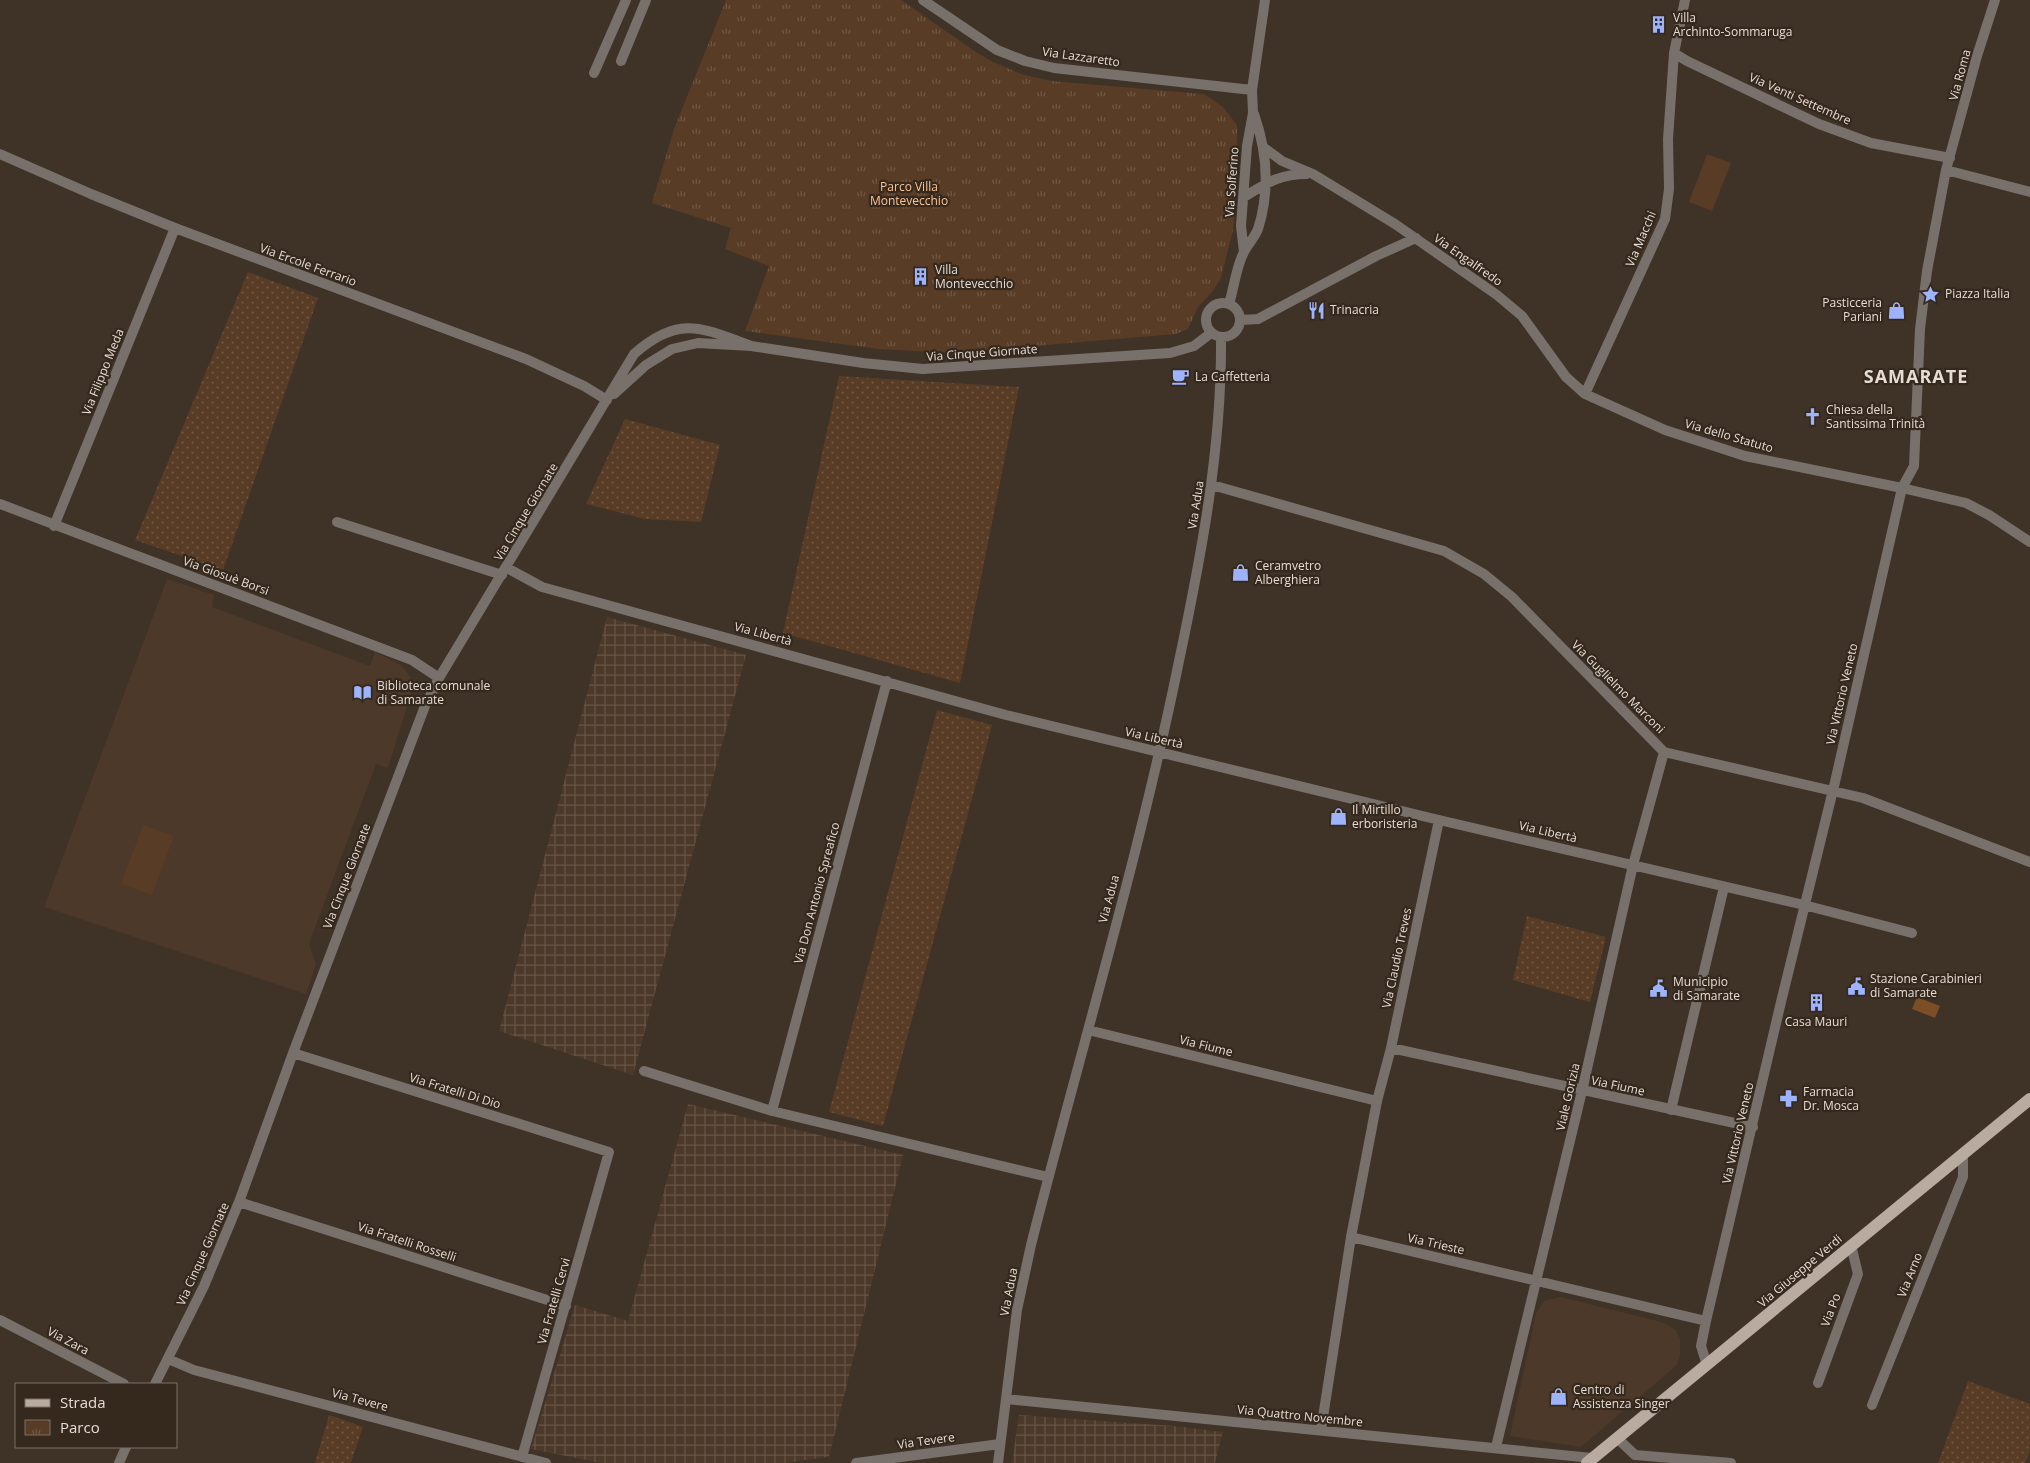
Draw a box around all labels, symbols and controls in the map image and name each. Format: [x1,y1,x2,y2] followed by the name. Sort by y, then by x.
[1673,9,1792,40] place label: Villa Archinto-Sommaruga
[1649,15,1669,35] building icon: Villa Archinto-Sommaruga
[1041,43,1121,70] street label: Via Lazzaretto
[1945,47,1975,102] street label: Via Roma
[1746,68,1854,129] street label: Via Venti Settembre
[1221,146,1242,218] street label: Via Solferino
[870,178,948,209] park label: Parco Villa Montevecchio
[1621,208,1660,269] street label: Via Macchi
[1430,230,1506,290] street label: Via Engalfredo
[257,239,359,290] street label: Via Ercole Ferrario
[935,261,1013,292] place label: Villa Montevecchio
[911,267,931,287] building icon: Villa Montevecchio
[1921,284,1941,304] place icon: Piazza Italia
[1945,285,2010,302] place label: Piazza Italia
[1822,294,1882,325] place label: Pasticceria Pariani
[1306,300,1326,320] restaurant icon: Trinacria
[1886,300,1906,320] shop icon: Pasticceria Pariani
[1330,301,1379,318] place label: Trinacria
[77,326,128,418] street label: Via Filippo Meda
[926,340,1038,365] street label: Via Cinque Giornate
[1864,364,1968,388] district label: SAMARATE
[1171,367,1191,387] cafe icon: La Caffetteria
[1195,368,1270,385] place label: La Caffetteria
[1826,401,1925,432] place label: Chiesa della Santissima Trinità
[1802,407,1822,427] church icon: Chiesa della Santissima Trinità
[1683,415,1775,456] street label: Via dello Statuto
[490,459,562,564] street label: Via Cinque Giornate
[1183,479,1208,530] street label: Via Adua
[181,552,272,599] street label: Via Giosuè Borsi
[1255,557,1321,588] place label: Ceramvetro Alberghiera
[1231,563,1251,583] shop icon: Ceramvetro Alberghiera
[732,618,794,649] street label: Via Libertà
[1568,636,1669,737] street label: Via Guglielmo Marconi
[1822,641,1861,746] street label: Via Vittorio Veneto
[377,677,490,708] place label: Biblioteca comunale di Samarate
[353,683,373,703] library icon: Biblioteca comunale di Samarate
[1123,723,1185,752] street label: Via Libertà
[1352,801,1417,832] place label: Il Mirtillo erboristeria
[1328,807,1348,827] shop icon: Il Mirtillo erboristeria
[1517,817,1579,846] street label: Via Libertà
[789,820,844,965] street label: Via Don Antonio Spreafico
[319,821,375,931] street label: Via Cinque Giornate
[1094,873,1123,925] street label: Via Adua
[1378,906,1415,1010] street label: Via Claudio Treves
[1870,970,1982,1001] place label: Stazione Carabinieri di Samarate
[1673,973,1740,1004] place label: Municipio di Samarate
[1846,976,1866,996] public building icon: Stazione Carabinieri di Samarate
[1649,979,1669,999] public building icon: Municipio di Samarate
[1806,993,1826,1013] building icon: Casa Mauri
[1785,1013,1847,1030] place label: Casa Mauri
[1178,1031,1235,1060] street label: Via Fiume
[1551,1061,1584,1132] street label: Viale Gorizia
[407,1069,503,1113] street label: Via Fratelli Di Dio
[1590,1072,1647,1100] street label: Via Fiume
[1718,1080,1757,1185] street label: Via Vittorio Veneto
[1803,1083,1859,1114] place label: Farmacia Dr. Mosca
[1779,1089,1799,1109] pharmacy icon: Farmacia Dr. Mosca
[172,1199,233,1308] street label: Via Cinque Giornate
[356,1218,459,1265] street label: Via Fratelli Rosselli
[1406,1229,1467,1258] street label: Via Trieste
[1754,1230,1845,1311] street label: Via Giuseppe Verdi
[1893,1250,1926,1300] street label: Via Arno
[533,1256,574,1346] street label: Via Fratelli Cervi
[995,1266,1022,1318] street label: Via Adua
[1816,1291,1845,1329] street label: Via Po
[44,1322,92,1359] street label: Via Zara
[1573,1381,1670,1412] place label: Centro di Assistenza Singer
[15,1383,178,1448] legend
[330,1384,390,1415] street label: Via Tevere
[1549,1387,1569,1407] shop icon: Centro di Assistenza Singer
[60,1392,106,1412] text: Strada
[1236,1400,1364,1431] street label: Via Quattro Novembre
[60,1417,100,1437] text: Parco
[896,1428,956,1453] street label: Via Tevere

